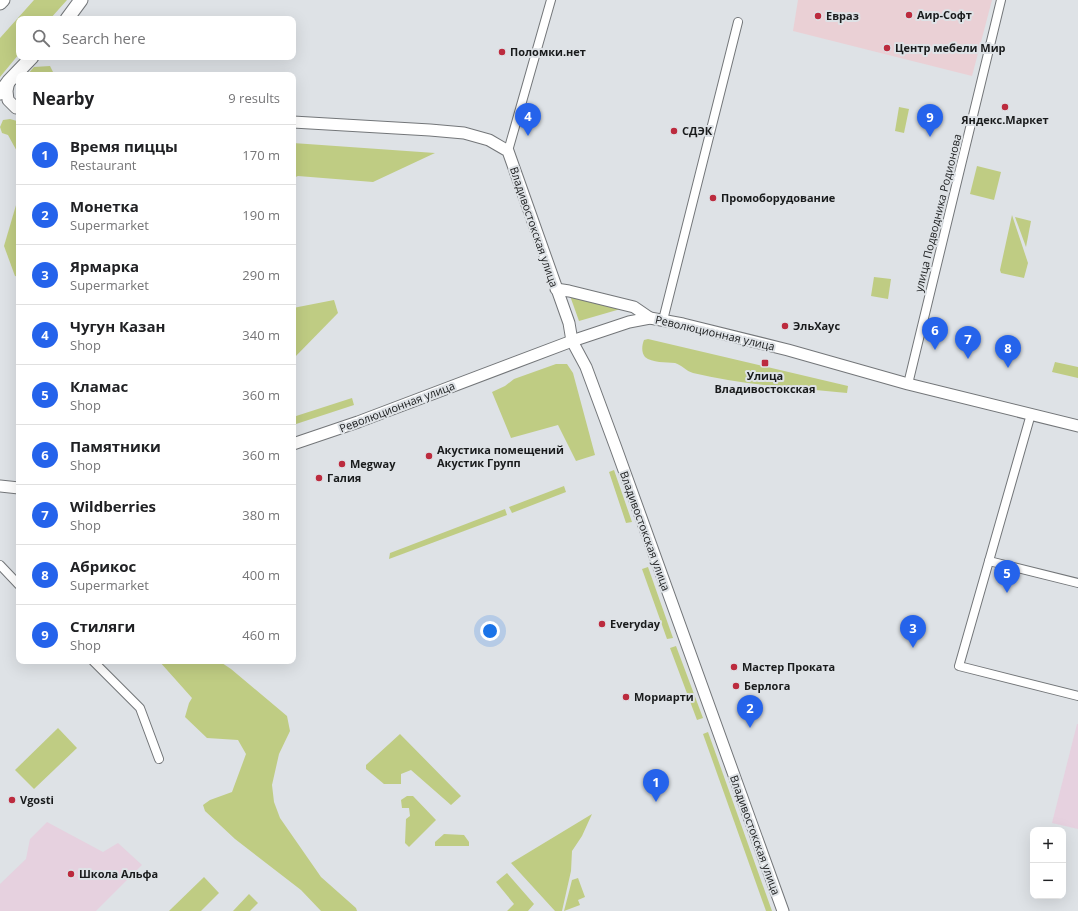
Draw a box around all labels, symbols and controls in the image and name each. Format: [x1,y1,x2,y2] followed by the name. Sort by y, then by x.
[917,7,972,22] place label: Аир-Софт
[826,8,859,23] place label: Евраз
[904,10,914,20] marker: Аир-Софт
[813,11,823,21] marker: Евраз
[16,16,296,60] search box
[30,27,52,49] icon: search
[62,28,146,48] text: Search here
[895,40,1006,55] place label: Центр мебели Мир
[882,43,892,53] marker: Центр мебели Мир
[510,44,586,59] place label: Поломки.нет
[497,47,507,57] marker: Поломки.нет
[32,87,94,110] text: Nearby
[228,89,280,107] text: 9 results
[1000,102,1010,112] marker: Яндекс.Маркет
[515,103,541,136] pin: 4
[917,104,943,137] pin: 9
[960,112,1049,127] place label: Яндекс.Маркет
[682,123,713,138] place label: СДЭК
[669,126,679,136] marker: СДЭК
[911,132,964,294] street label: улица Подводника Родионова
[70,136,178,156] text: Время пиццы
[41,146,49,164] text: 1
[242,146,280,164] text: 170 m
[70,156,137,174] text: Restaurant
[507,165,562,289] street label: Владивостокская улица
[721,190,836,205] place label: Промоборудование
[708,193,718,203] marker: Промоборудование
[70,196,139,216] text: Монетка
[41,206,49,224] text: 2
[242,206,280,224] text: 190 m
[70,216,149,234] text: Supermarket
[70,256,139,276] text: Ярмарка
[41,266,49,284] text: 3
[242,266,280,284] text: 290 m
[70,276,149,294] text: Supermarket
[654,311,776,354] street label: Революционная улица
[70,316,165,336] text: Чугун Казан
[922,317,948,350] pin: 6
[793,318,840,333] place label: ЭльХаус
[780,321,790,331] marker: ЭльХаус
[41,326,49,344] text: 4
[242,326,280,344] text: 340 m
[955,326,981,359] pin: 7
[995,335,1021,368] pin: 8
[70,336,101,354] text: Shop
[760,358,770,368] marker: Улица Владивостокская
[714,368,816,396] place label: Улица Владивостокская
[70,376,128,396] text: Кламас
[337,378,457,435] street label: Революционная улица
[41,386,49,404] text: 5
[242,386,280,404] text: 360 m
[70,396,101,414] text: Shop
[70,436,161,456] text: Памятники
[437,442,564,470] place label: Акустика помещений Акустик Групп
[41,446,49,464] text: 6
[242,446,280,464] text: 360 m
[424,451,434,461] marker: Акустика помещений Акустик Групп
[70,456,101,474] text: Shop
[350,456,396,471] place label: Megway
[337,459,347,469] marker: Megway
[617,469,674,593] street label: Владивостокская улица
[327,470,361,485] place label: Галия
[314,473,324,483] marker: Галия
[70,496,156,516] text: Wildberries
[41,506,49,524] text: 7
[242,506,280,524] text: 380 m
[70,516,101,534] text: Shop
[70,556,136,576] text: Абрикос
[994,560,1020,593] pin: 5
[41,566,49,584] text: 8
[242,566,280,584] text: 400 m
[70,576,149,594] text: Supermarket
[900,615,926,648] pin: 3
[70,616,135,636] text: Стиляги
[610,616,661,631] place label: Everyday
[597,619,607,629] marker: Everyday
[480,621,500,641] your location
[41,626,49,644] text: 9
[242,626,280,644] text: 460 m
[70,636,101,654] text: Shop
[742,659,835,674] place label: Мастер Проката
[729,662,739,672] marker: Мастер Проката
[744,678,790,693] place label: Берлога
[731,681,741,691] marker: Берлога
[634,689,694,704] place label: Мориарти
[621,692,631,702] marker: Мориарти
[737,695,763,728] pin: 2
[643,769,669,802] pin: 1
[727,773,784,897] street label: Владивостокская улица
[20,792,54,807] place label: Vgosti
[7,795,17,805] marker: Vgosti
[1030,827,1066,899] map controls
[1030,827,1066,863] button: +
[1030,863,1066,899] button: −
[79,866,158,881] place label: Школа Альфа
[66,869,76,879] marker: Школа Альфа

